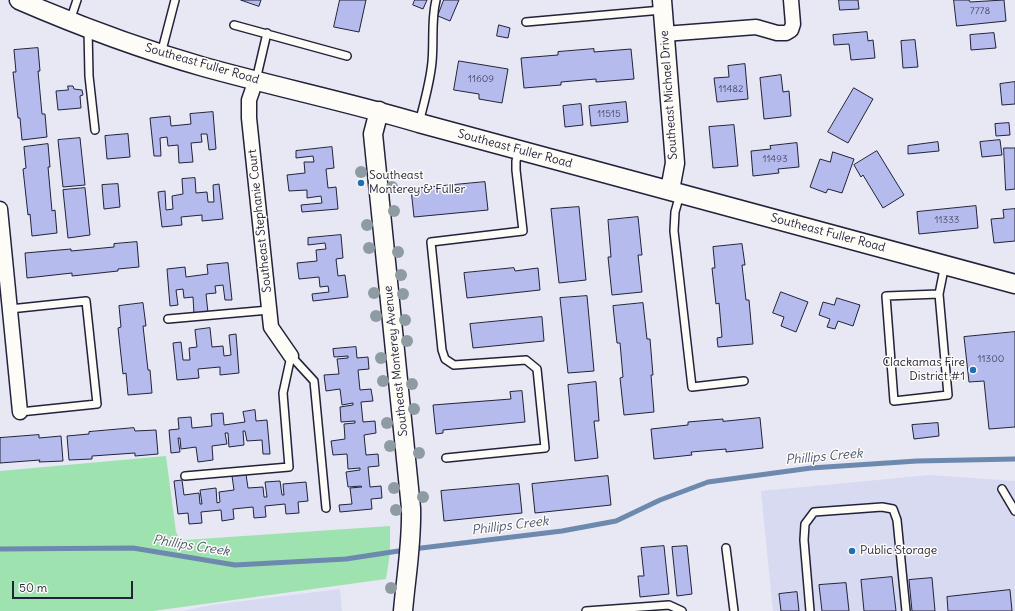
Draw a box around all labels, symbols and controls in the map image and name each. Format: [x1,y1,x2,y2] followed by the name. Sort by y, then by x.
[970,5,990,17] house number: 7778
[657,30,681,160] street label: Southeast Michael Drive
[143,41,261,87] street label: Southeast Fuller Road
[468,73,494,85] house number: 11609
[719,83,743,95] house number: 11482
[597,108,621,120] house number: 11515
[456,127,574,171] street label: Southeast Fuller Road
[245,149,275,293] street label: Southeast Stephanie Court
[762,153,788,165] house number: 11493
[369,169,465,197] place label: Southeast Monterey & Fuller
[356,178,366,188] marker: Southeast Monterey & Fuller
[769,211,887,255] street label: Southeast Fuller Road
[935,214,959,226] house number: 11333
[381,285,411,437] street label: Southeast Monterey Avenue
[978,353,1004,365] house number: 11300
[882,356,965,384] place label: Clackamas Fire District #1
[968,365,978,375] marker: Clackamas Fire District #1
[785,446,863,468] water label: Phillips Creek
[471,514,549,538] water label: Phillips Creek
[152,532,230,560] water label: Phillips Creek
[860,544,937,558] place label: Public Storage
[847,546,857,556] marker: Public Storage
[14,573,135,599] scale bar
[19,580,47,595] text: 50 m

